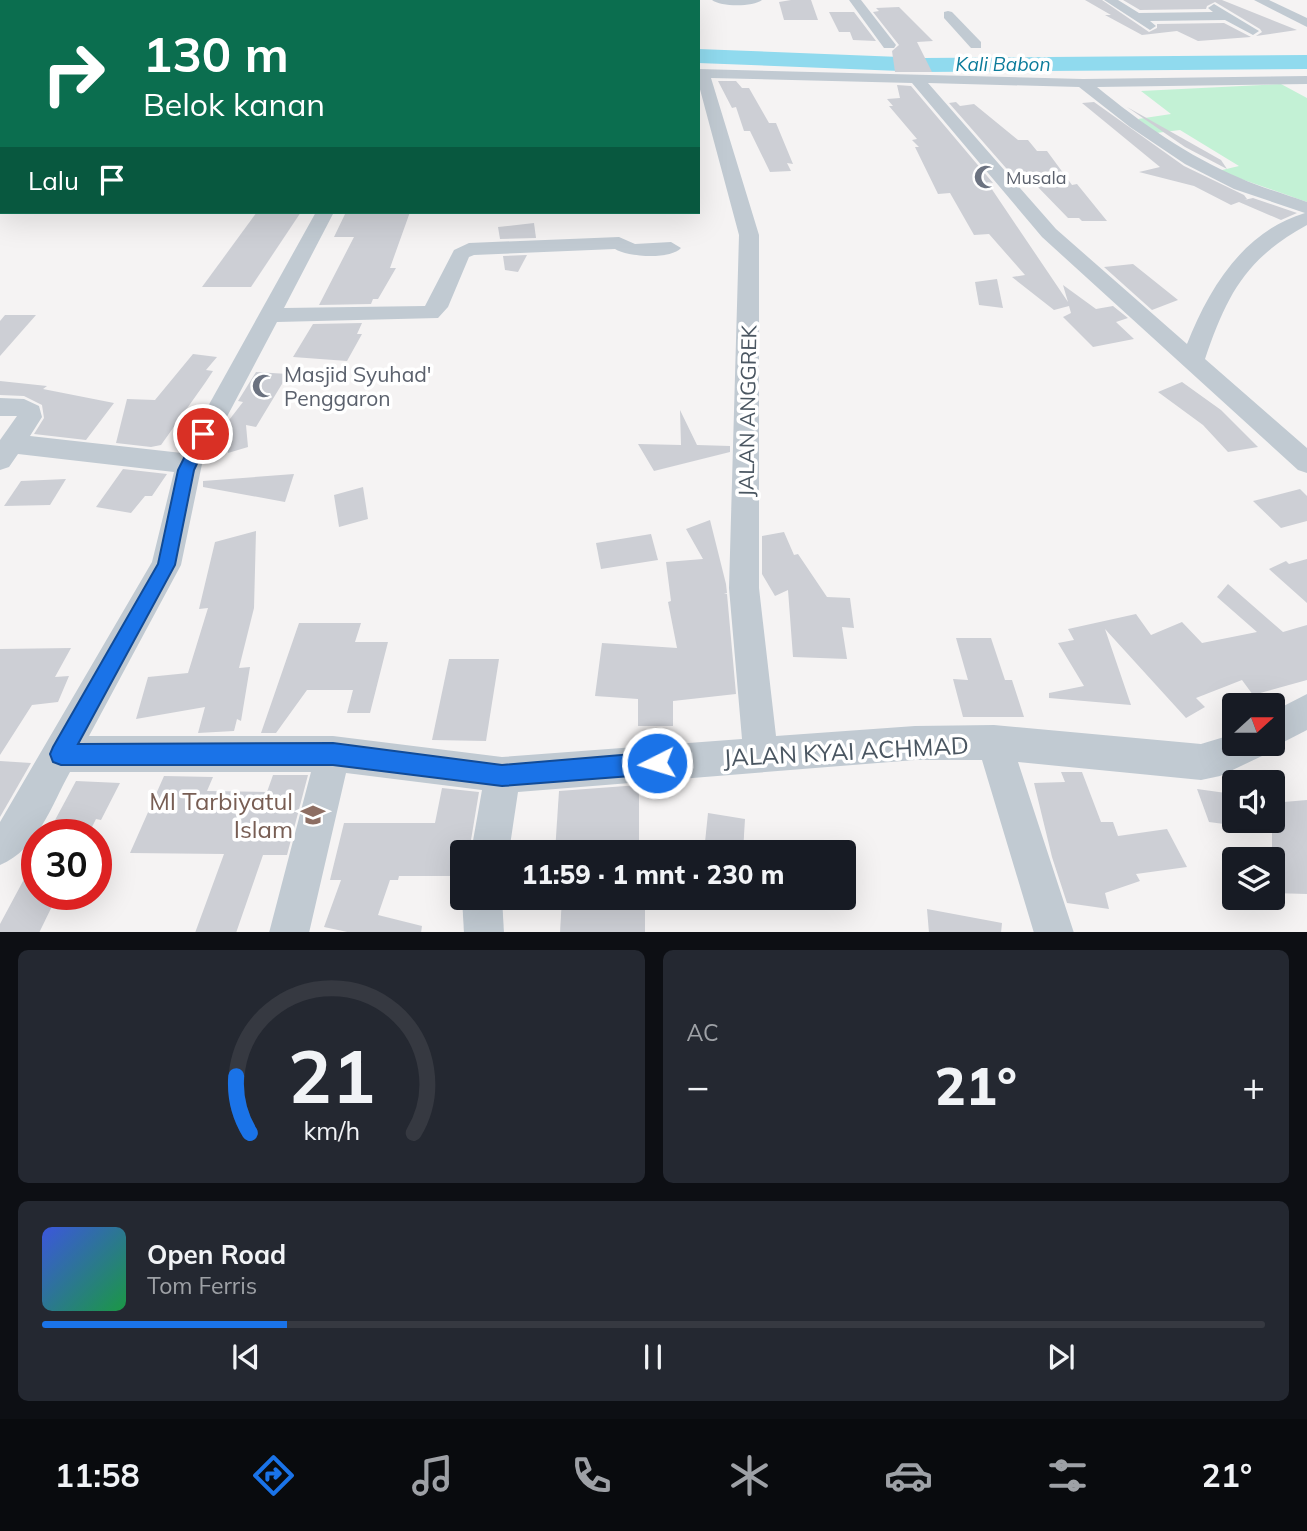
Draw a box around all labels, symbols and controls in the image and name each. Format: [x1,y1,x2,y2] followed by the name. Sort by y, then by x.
[143,23,289,84] text: 130 m
[28,28,119,119] icon: right
[955,52,1051,76] water label: Kali Babon
[143,84,325,124] text: Belok kanan
[93,161,131,199] icon: arrive
[972,163,1000,191] mosque icon: Musala
[28,164,79,197] text: Lalu
[1006,166,1067,189] place label: Musala
[733,324,762,497] street label: JALAN ANGGREK
[284,361,431,411] place label: Masjid Syuhad' Penggaron
[250,372,278,400] mosque icon: Masjid Syuhad' Penggaron
[173,404,233,464] pin
[184,415,222,453] icon: arrive
[1222,693,1284,756] north arrow
[1222,693,1285,910] map controls
[620,726,694,800] position arrow
[722,730,970,772] street label: JALAN KYAI ACHMAD
[1222,770,1285,833] button: sound
[149,786,293,844] place label: MI Tarbiyatul Islam
[299,801,327,829] school or university icon: MI Tarbiyatul Islam
[21,819,112,910] speed limit sign: 30
[1222,847,1285,910] button: layers
[522,858,784,891] text: 11:59 · 1 mnt · 230 m
[687,1018,719,1047] text: AC
[288,1030,375,1121] text: 21
[935,1053,1017,1118] text: 21°
[687,1062,709,1110] text: −
[1242,1062,1265,1110] text: +
[303,1114,360,1145] text: km/h
[147,1238,286,1271] text: Open Road
[147,1271,257,1300] text: Tom Ferris
[227,1338,265,1376] icon: previous
[634,1338,672,1376] icon: pause
[1042,1338,1080,1376] icon: next
[249,1451,298,1500] icon: directions
[408,1451,457,1500] icon: music
[567,1451,616,1500] icon: phone
[725,1451,774,1500] icon: climate
[884,1451,933,1500] icon: car
[1043,1451,1092,1500] icon: filters
[55,1455,140,1495] text: 11:58
[1202,1455,1252,1495] text: 21°

